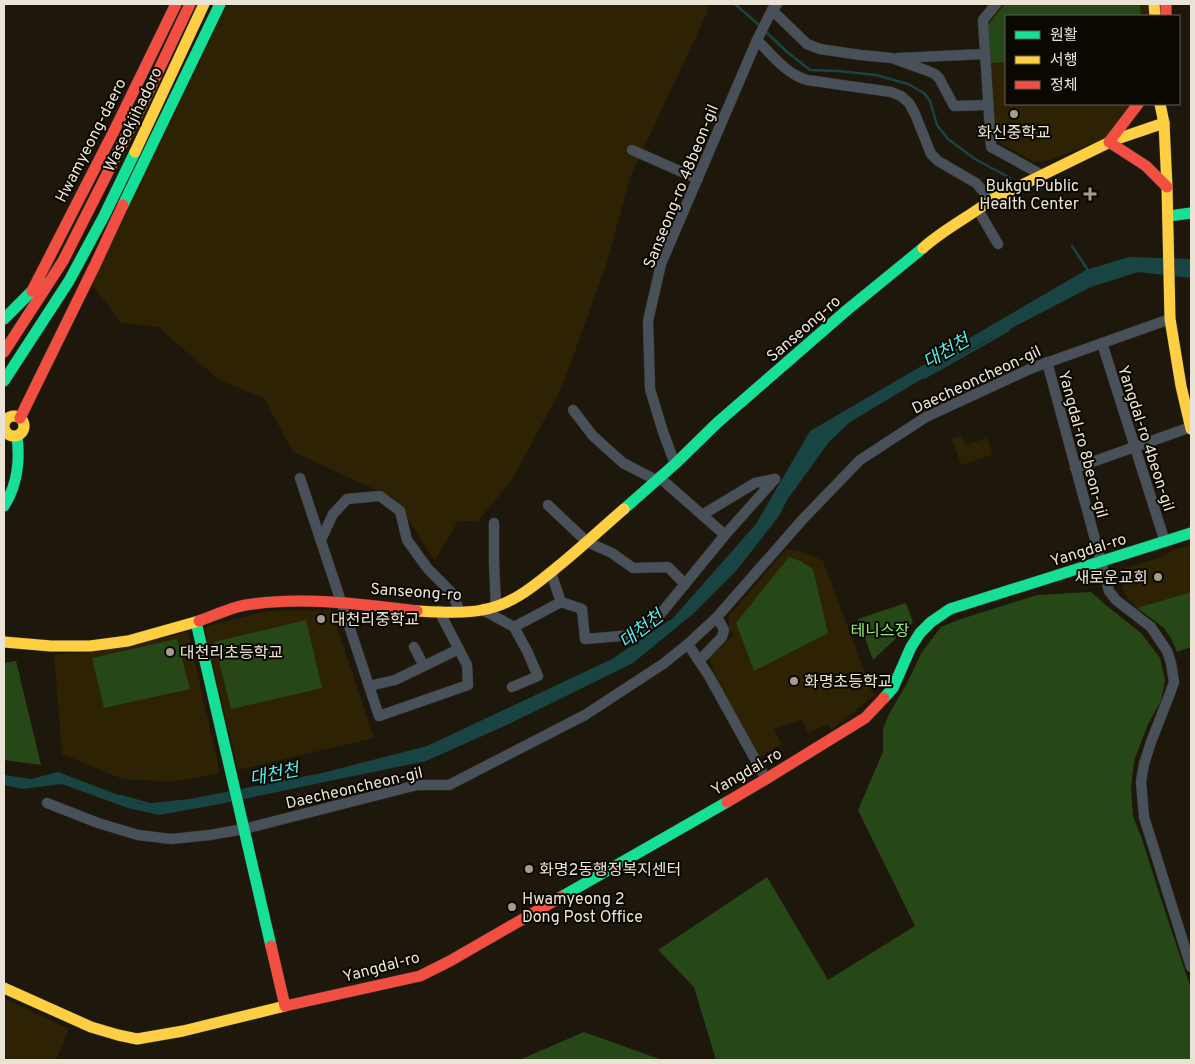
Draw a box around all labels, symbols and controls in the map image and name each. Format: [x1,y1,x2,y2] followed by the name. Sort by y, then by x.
[1005,15,1180,105] legend
[1050,27,1078,46] text: 원활
[1050,52,1078,71] text: 서행
[100,64,168,175] street label: Waseokjihadoro
[52,75,132,206] street label: Hwamyeong-daero
[1050,77,1078,96] text: 정체
[640,102,724,272] street label: Sanseong-ro 48beon-gil
[1008,108,1020,120] marker: 화신중학교
[977,124,1051,144] place label: 화신중학교
[979,177,1079,215] place label: Bukgu Public Health Center
[1083,187,1097,201] marker: Bukgu Public Health Center
[763,292,846,367] street label: Sanseong-ro
[919,329,976,375] water label: 대천천
[909,342,1045,419] street label: Daecheoncheon-gil
[1112,363,1178,514] street label: Yangdal-ro 4beon-gil
[1053,369,1111,520] street label: Yangdal-ro 8beon-gil
[1048,530,1129,572] street label: Yangdal-ro
[1074,569,1148,589] place label: 새로운교회
[1152,571,1164,583] marker: 새로운교회
[369,580,462,606] street label: Sanseong-ro
[615,604,670,655] water label: 대천천
[331,611,419,631] place label: 대천리중학교
[315,613,327,625] marker: 대천리중학교
[851,622,910,642] park label: 테니스장
[180,644,283,664] place label: 대천리초등학교
[164,646,176,658] marker: 대천리초등학교
[804,673,892,693] place label: 화명초등학교
[788,675,800,687] marker: 화명초등학교
[708,744,786,801] street label: Yangdal-ro
[248,759,303,792] water label: 대천천
[284,763,425,814] street label: Daecheoncheon-gil
[539,861,681,881] place label: 화명2동행정복지센터
[523,863,535,875] marker: 화명2동행정복지센터
[522,890,643,928] place label: Hwamyeong 2 Dong Post Office
[506,901,518,913] marker: Hwamyeong 2 Dong Post Office
[341,948,422,988] street label: Yangdal-ro

